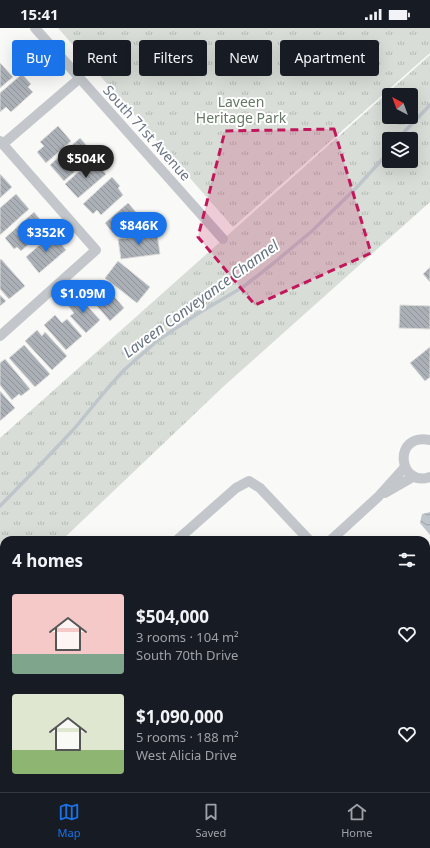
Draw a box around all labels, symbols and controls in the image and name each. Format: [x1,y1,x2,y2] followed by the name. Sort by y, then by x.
[20,4,59,24] text: 15:41
[12,40,65,76] chip: Buy
[73,40,131,76] chip: Rent
[139,40,207,76] chip: Filters
[215,40,272,76] chip: New
[280,40,379,76] chip: Apartment
[99,81,196,185] street label: South 71st Avenue
[382,88,418,124] north arrow
[382,88,418,168] map controls
[196,92,287,127] park label: Laveen Heritage Park
[382,132,418,168] button: layers
[58,145,114,179] pin: $504K
[67,149,105,167] text: $504K
[111,212,167,246] pin: $846K
[120,216,158,234] text: $846K
[18,219,74,253] pin: $352K
[27,223,65,241] text: $352K
[119,234,283,361] water label: Laveen Conveyance Channel
[50,280,116,314] pin: $1.09M
[60,284,106,302] text: $1.09M
[12,549,83,572] text: 4 homes
[396,549,418,571] icon: filters
[136,605,209,628] text: $504,000
[44,610,92,658] icon: home
[396,623,418,645] icon: heart
[136,628,239,646] text: 3 rooms · 104 m²
[136,646,238,664] text: South 70th Drive
[136,705,223,728] text: $1,090,000
[44,710,92,758] icon: home
[396,723,418,745] icon: heart
[136,728,239,746] text: 5 rooms · 188 m²
[136,746,237,764] text: West Alicia Drive
[58,801,80,840] tab: Map
[195,801,226,840] tab: Saved
[341,801,373,840] tab: Home

